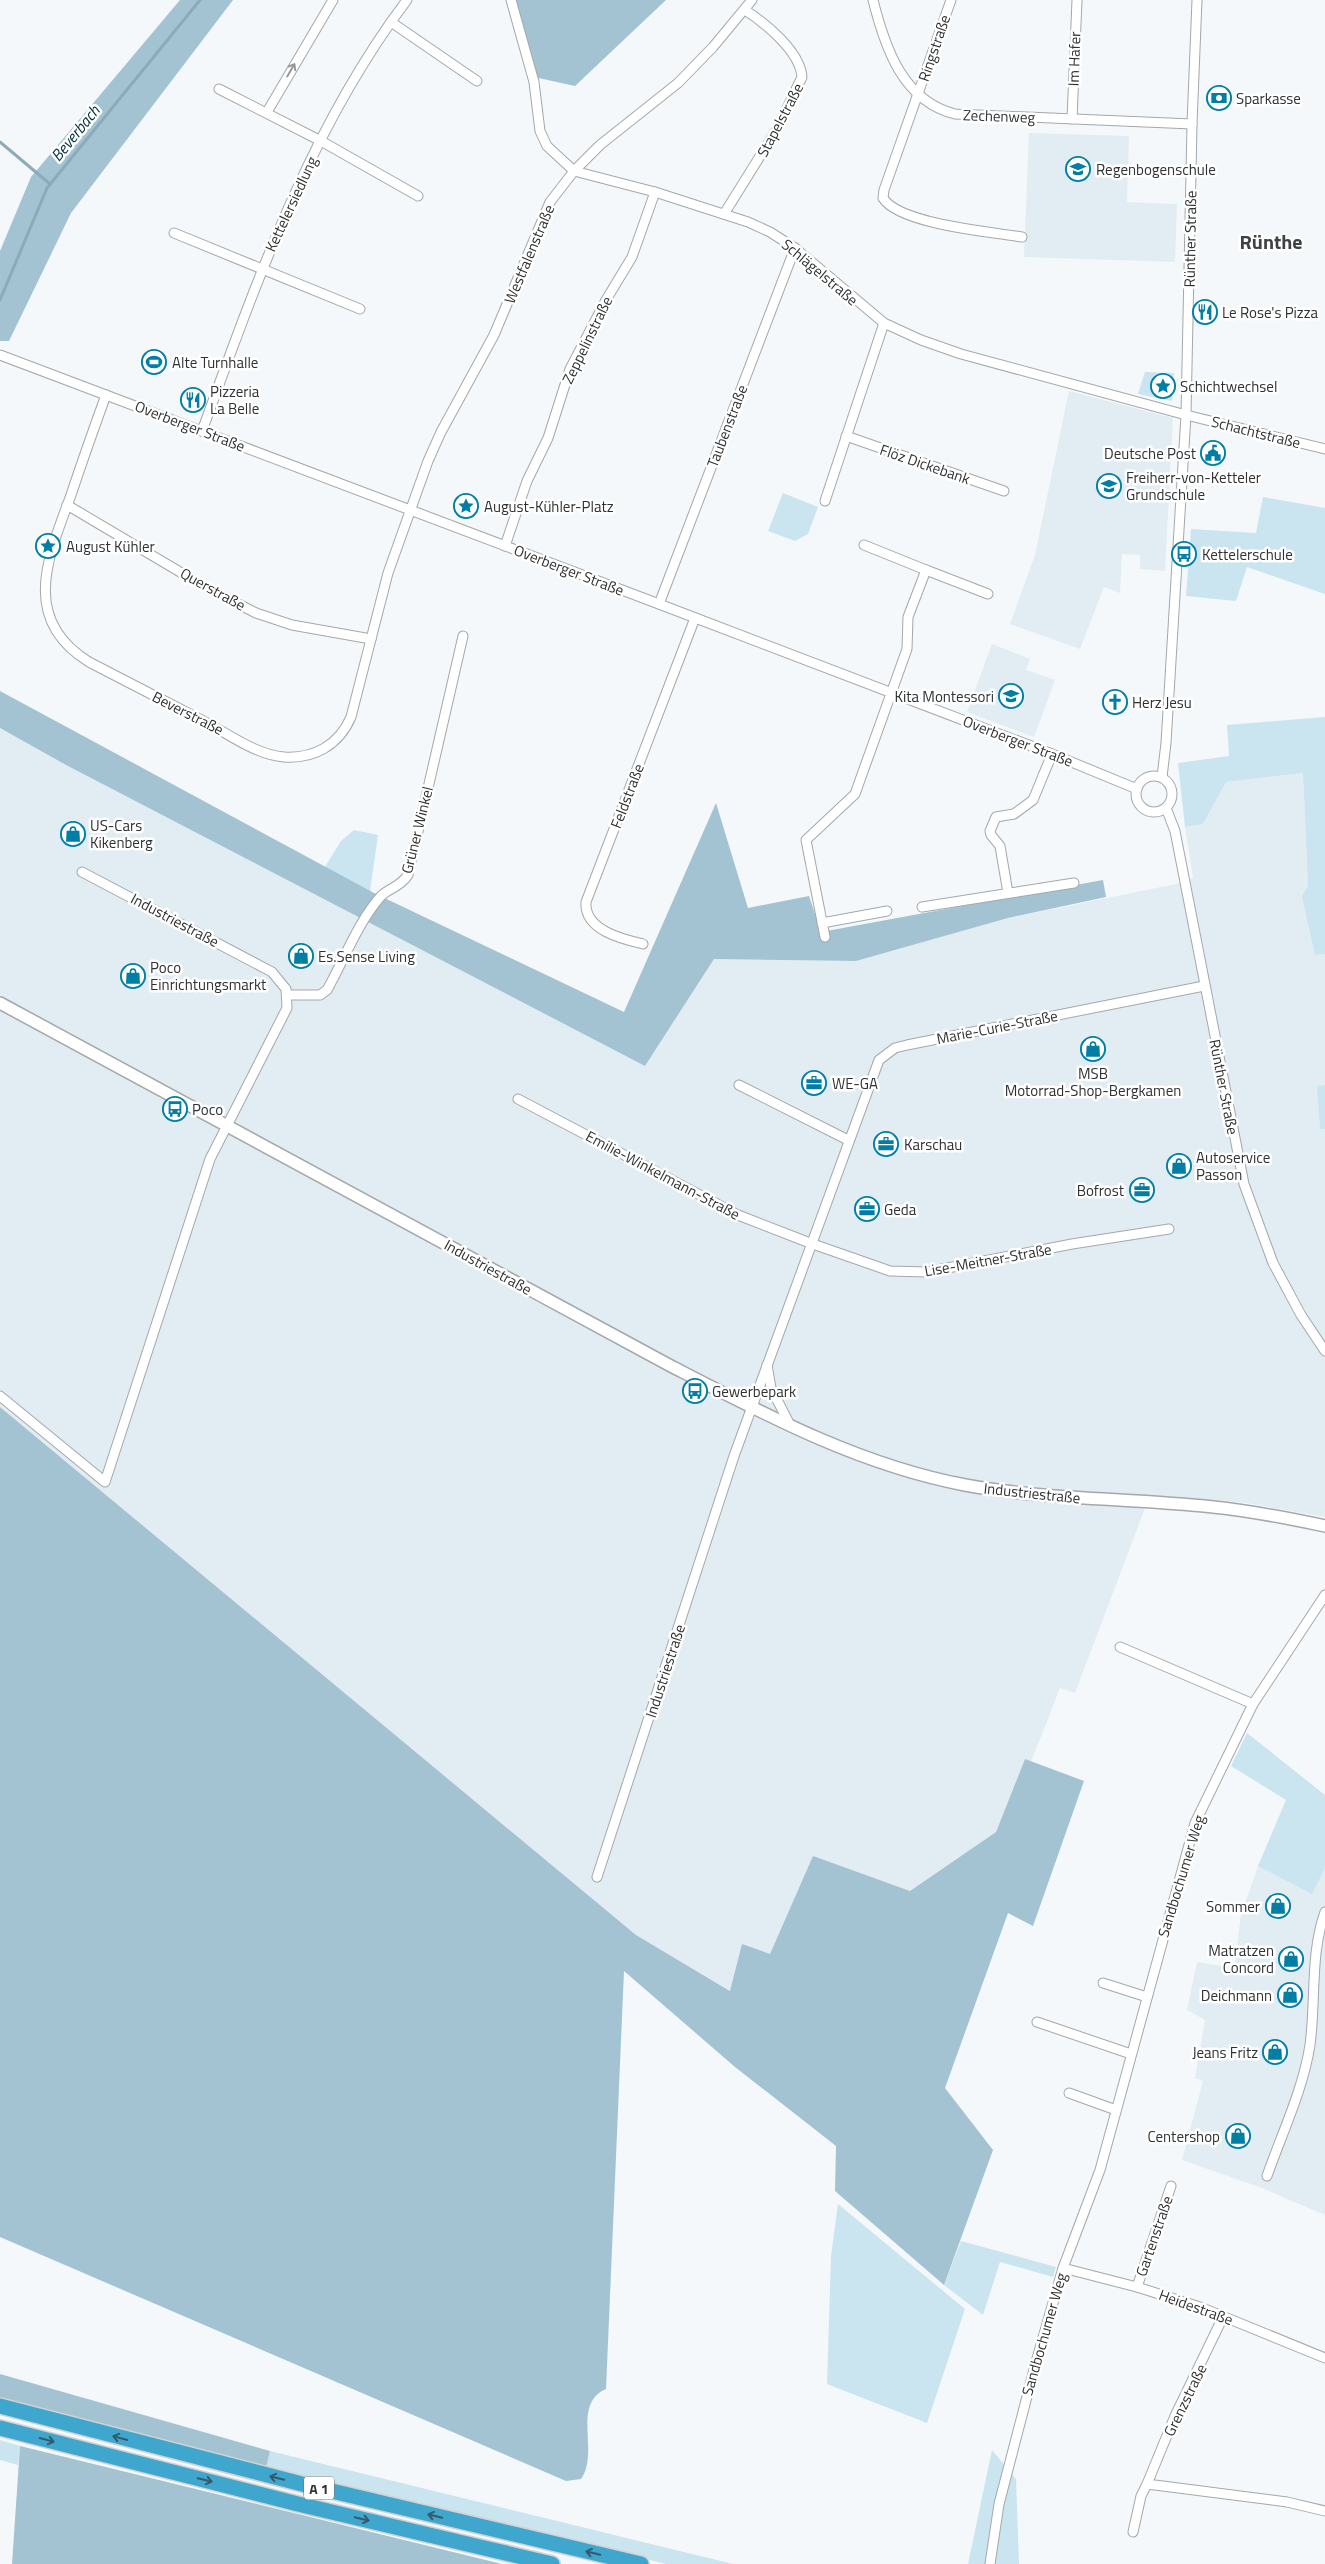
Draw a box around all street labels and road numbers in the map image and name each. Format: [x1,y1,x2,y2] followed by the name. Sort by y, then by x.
[912,11,956,85] street label: Ringstraße
[1062,31,1086,87] street label: Im Hafer
[751,79,809,161] street label: Stapelstraße
[962,103,1036,129] street label: Zechenweg
[259,152,323,256] street label: Kettelersiedlung
[1178,190,1202,288] street label: Rünther Straße
[498,201,560,307] street label: Westfalenstraße
[777,233,863,311] street label: Schlägelstraße
[556,292,618,388] street label: Zeppelinstraße
[701,381,753,471] street label: Taubenstraße
[132,394,248,458] street label: Overberger Straße
[1209,410,1303,454] street label: Schachtstraße
[877,438,973,490] street label: Flöz Dickebank
[511,538,627,602] street label: Overberger Straße
[176,562,250,616] street label: Querstraße
[148,685,228,741] street label: Beverstraße
[960,709,1076,773] street label: Overberger Straße
[604,760,650,832] street label: Feldstraße
[395,784,439,876] street label: Grüner Winkel
[127,887,223,953] street label: Industriestraße
[934,1004,1060,1050] street label: Marie-Curie-Straße
[1203,1037,1245,1137] street label: Rünther Straße
[582,1125,744,1225] street label: Emilie-Winkelmann-Straße
[440,1233,536,1301] street label: Industriestraße
[923,1238,1053,1282] street label: Lise-Meitner-Straße
[983,1476,1081,1510] street label: Industriestraße
[639,1621,691,1721] street label: Industriestraße
[1151,1812,1211,1940] street label: Sandbochumer Weg
[1129,2193,1179,2279] street label: Gartenstraße
[1015,2270,1073,2398] street label: Sandbochumer Weg
[1156,2283,1236,2331] street label: Heidestraße
[1158,2360,1212,2440] street label: Grenzstraße
[304,2476,334,2500] road number: A 1

